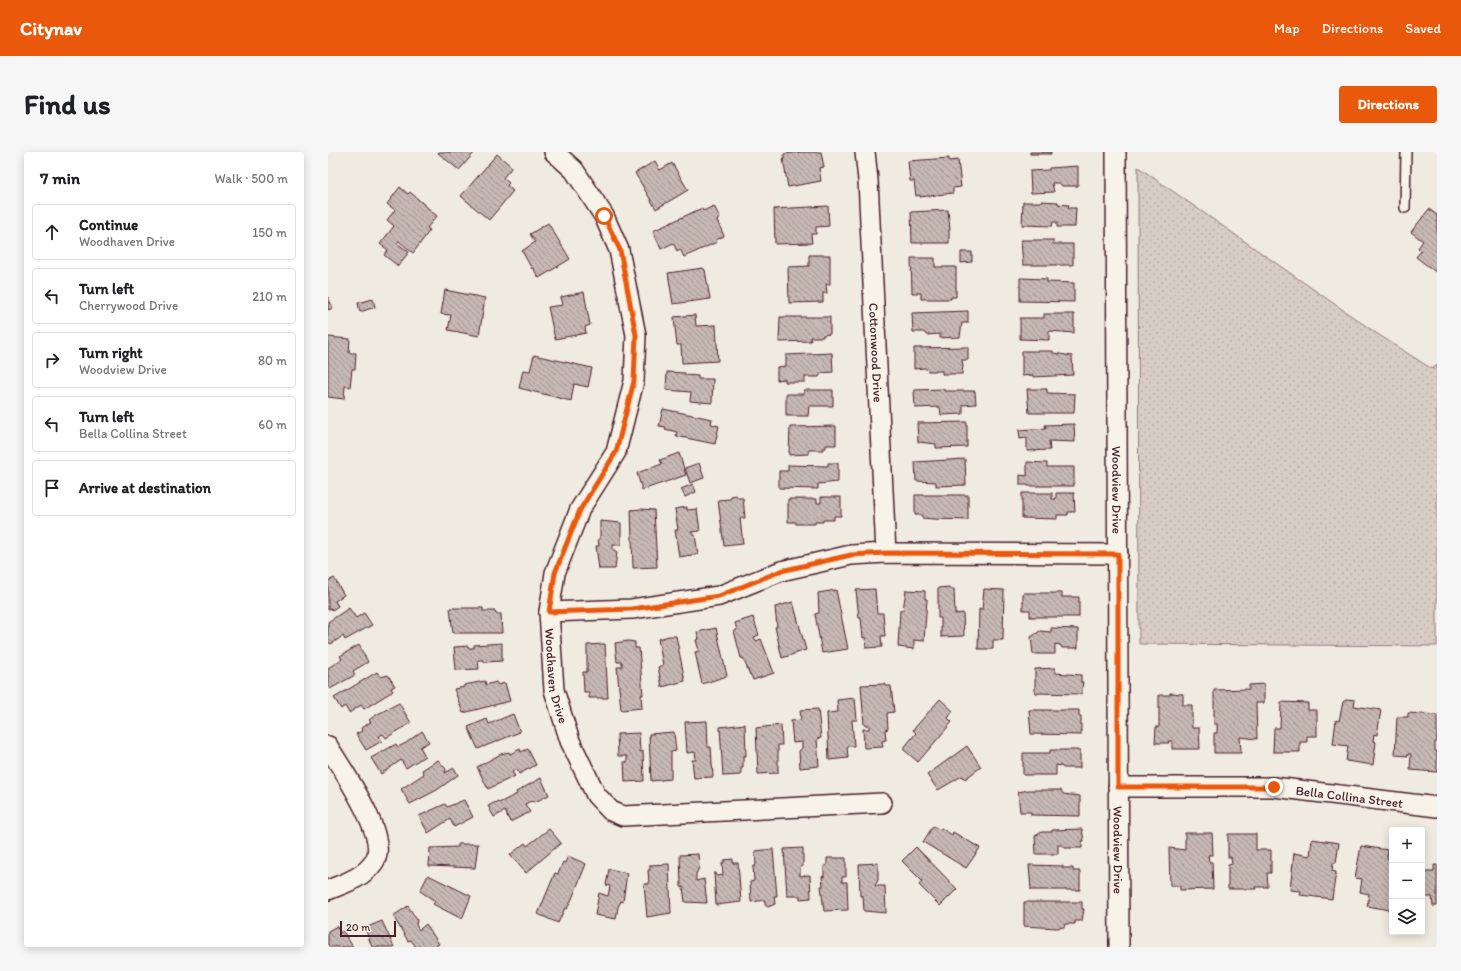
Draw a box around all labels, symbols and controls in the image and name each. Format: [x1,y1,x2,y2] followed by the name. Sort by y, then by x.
[20,17,82,40] text: Citynav
[1274,20,1300,37] text: Map
[1322,20,1383,37] text: Directions
[1405,20,1441,37] text: Saved
[1339,86,1437,123] button: Directions
[24,87,111,121] text: Find us
[40,168,80,188] text: 7 min
[215,171,288,186] text: Walk · 500 m
[595,207,613,225] route start
[79,216,138,234] text: Continue
[41,221,63,243] icon: ahead
[252,225,287,240] text: 150 m
[79,234,175,249] text: Woodhaven Drive
[79,280,134,298] text: Turn left
[41,285,63,307] icon: left
[252,289,287,304] text: 210 m
[79,298,178,313] text: Cherrywood Drive
[866,302,886,403] street label: Cottonwood Drive
[79,344,143,362] text: Turn right
[41,349,63,371] icon: right
[258,353,287,368] text: 80 m
[79,362,167,377] text: Woodview Drive
[79,408,134,426] text: Turn left
[41,413,63,435] icon: left
[258,417,287,432] text: 60 m
[79,426,187,441] text: Bella Collina Street
[1109,446,1124,534] street label: Woodview Drive
[41,477,63,499] icon: arrive
[79,479,211,497] text: Arrive at destination
[542,628,571,725] street label: Woodhaven Drive
[1265,778,1283,796] route end
[1295,783,1404,811] street label: Bella Collina Street
[1110,806,1126,894] street label: Woodview Drive
[1389,827,1425,935] map controls
[1389,827,1425,863] button: +
[1389,863,1425,899] button: −
[1389,899,1425,935] button: layers
[340,919,396,938] scale bar
[346,921,370,934] text: 20 m

